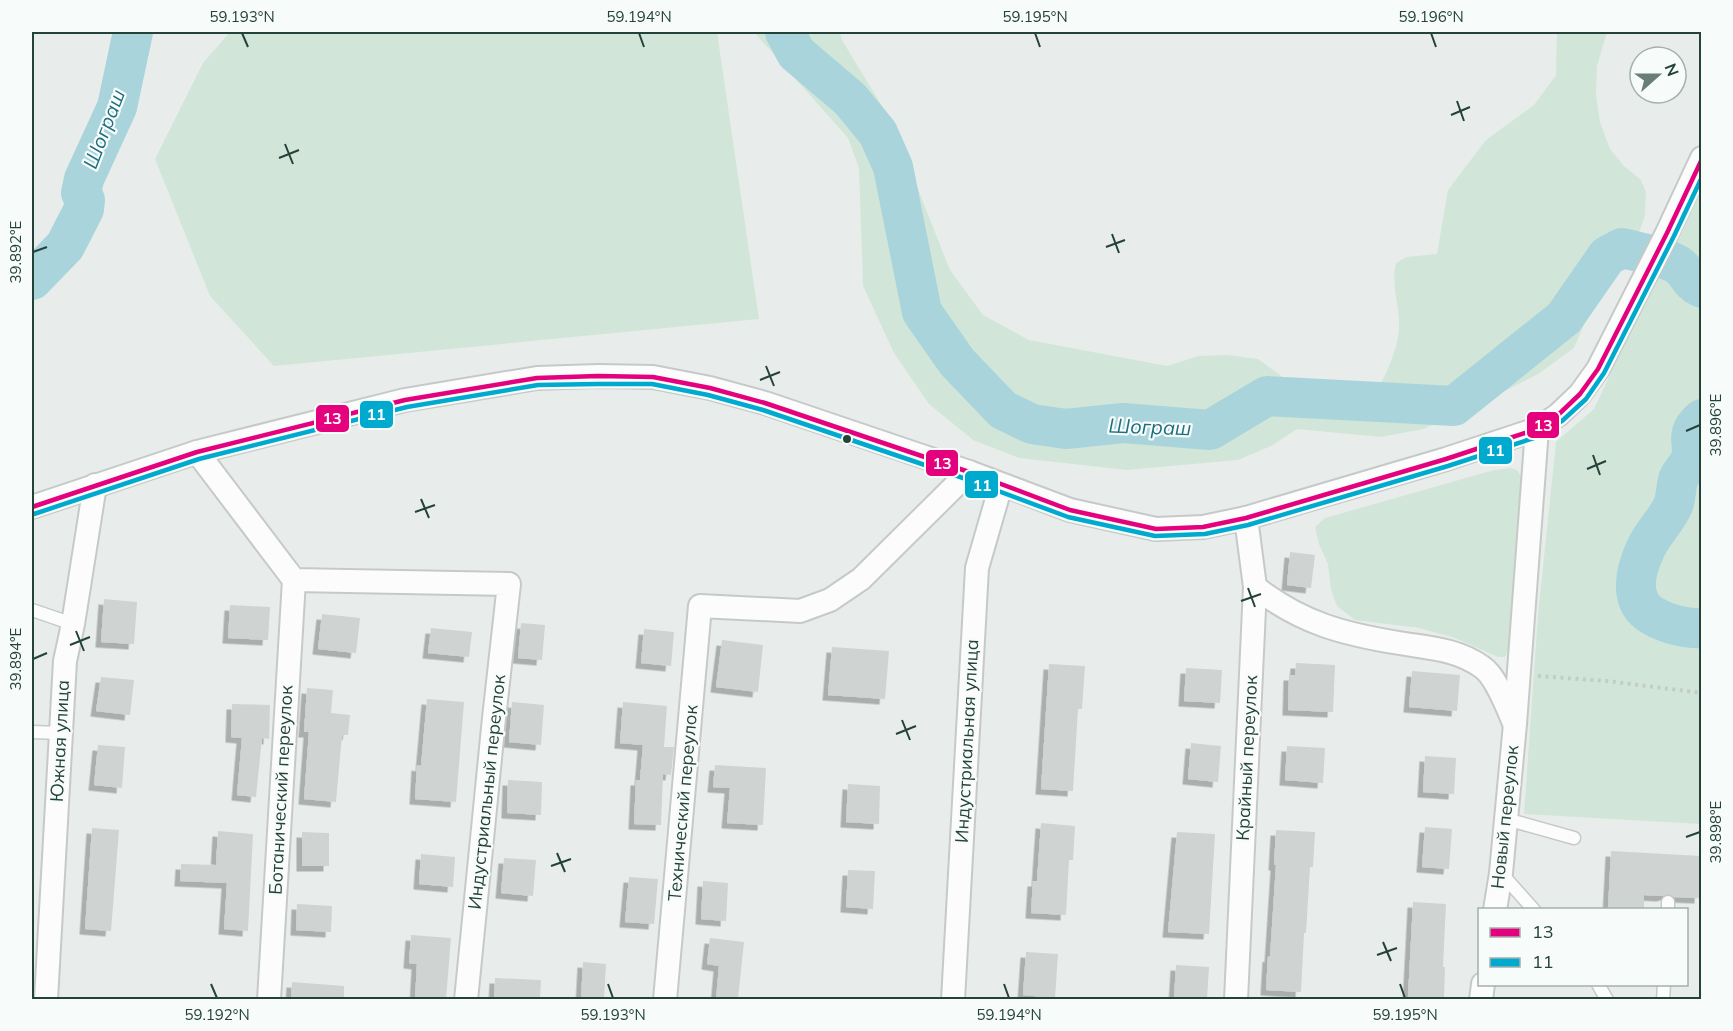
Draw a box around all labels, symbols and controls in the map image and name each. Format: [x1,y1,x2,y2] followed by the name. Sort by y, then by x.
[209,7,275,26] text: 59.193°N
[606,7,672,26] text: 59.194°N
[1002,7,1068,26] text: 59.195°N
[1398,7,1464,26] text: 59.196°N
[1628,45,1688,105] north arrow
[1661,60,1684,79] text: N
[77,86,130,172] water label: Шограш
[6,220,25,283] text: 39.892°E
[1706,393,1725,456] text: 39.896°E
[359,400,394,429] line badge: 11
[315,404,350,433] line badge: 13
[366,404,386,424] text: 11
[322,408,342,428] text: 13
[1526,411,1560,439] line badge: 13
[1108,413,1192,440] water label: Шограш
[1533,415,1553,435] text: 13
[841,433,853,445] unlabelled marker
[1478,436,1513,465] line badge: 11
[1485,440,1505,460] text: 11
[925,449,959,477] line badge: 13
[932,453,952,473] text: 13
[964,470,999,499] line badge: 11
[972,475,992,495] text: 11
[6,627,25,690] text: 39.894°E
[950,639,983,843] street label: Индустриальная улица
[463,673,510,911] street label: Индустриальный переулок
[1231,674,1262,841] street label: Крайный переулок
[45,679,74,803] street label: Южная улица
[264,684,297,895] street label: Ботанический переулок
[662,704,703,902] street label: Технический переулок
[1486,744,1524,890] street label: Новый переулок
[1706,800,1725,863] text: 39.898°E
[1478,908,1688,986] legend
[1532,920,1554,943] text: 13
[1532,950,1554,973] text: 11
[184,1005,250,1024] text: 59.192°N
[580,1005,646,1024] text: 59.193°N
[976,1005,1042,1024] text: 59.194°N
[1372,1005,1438,1024] text: 59.195°N

